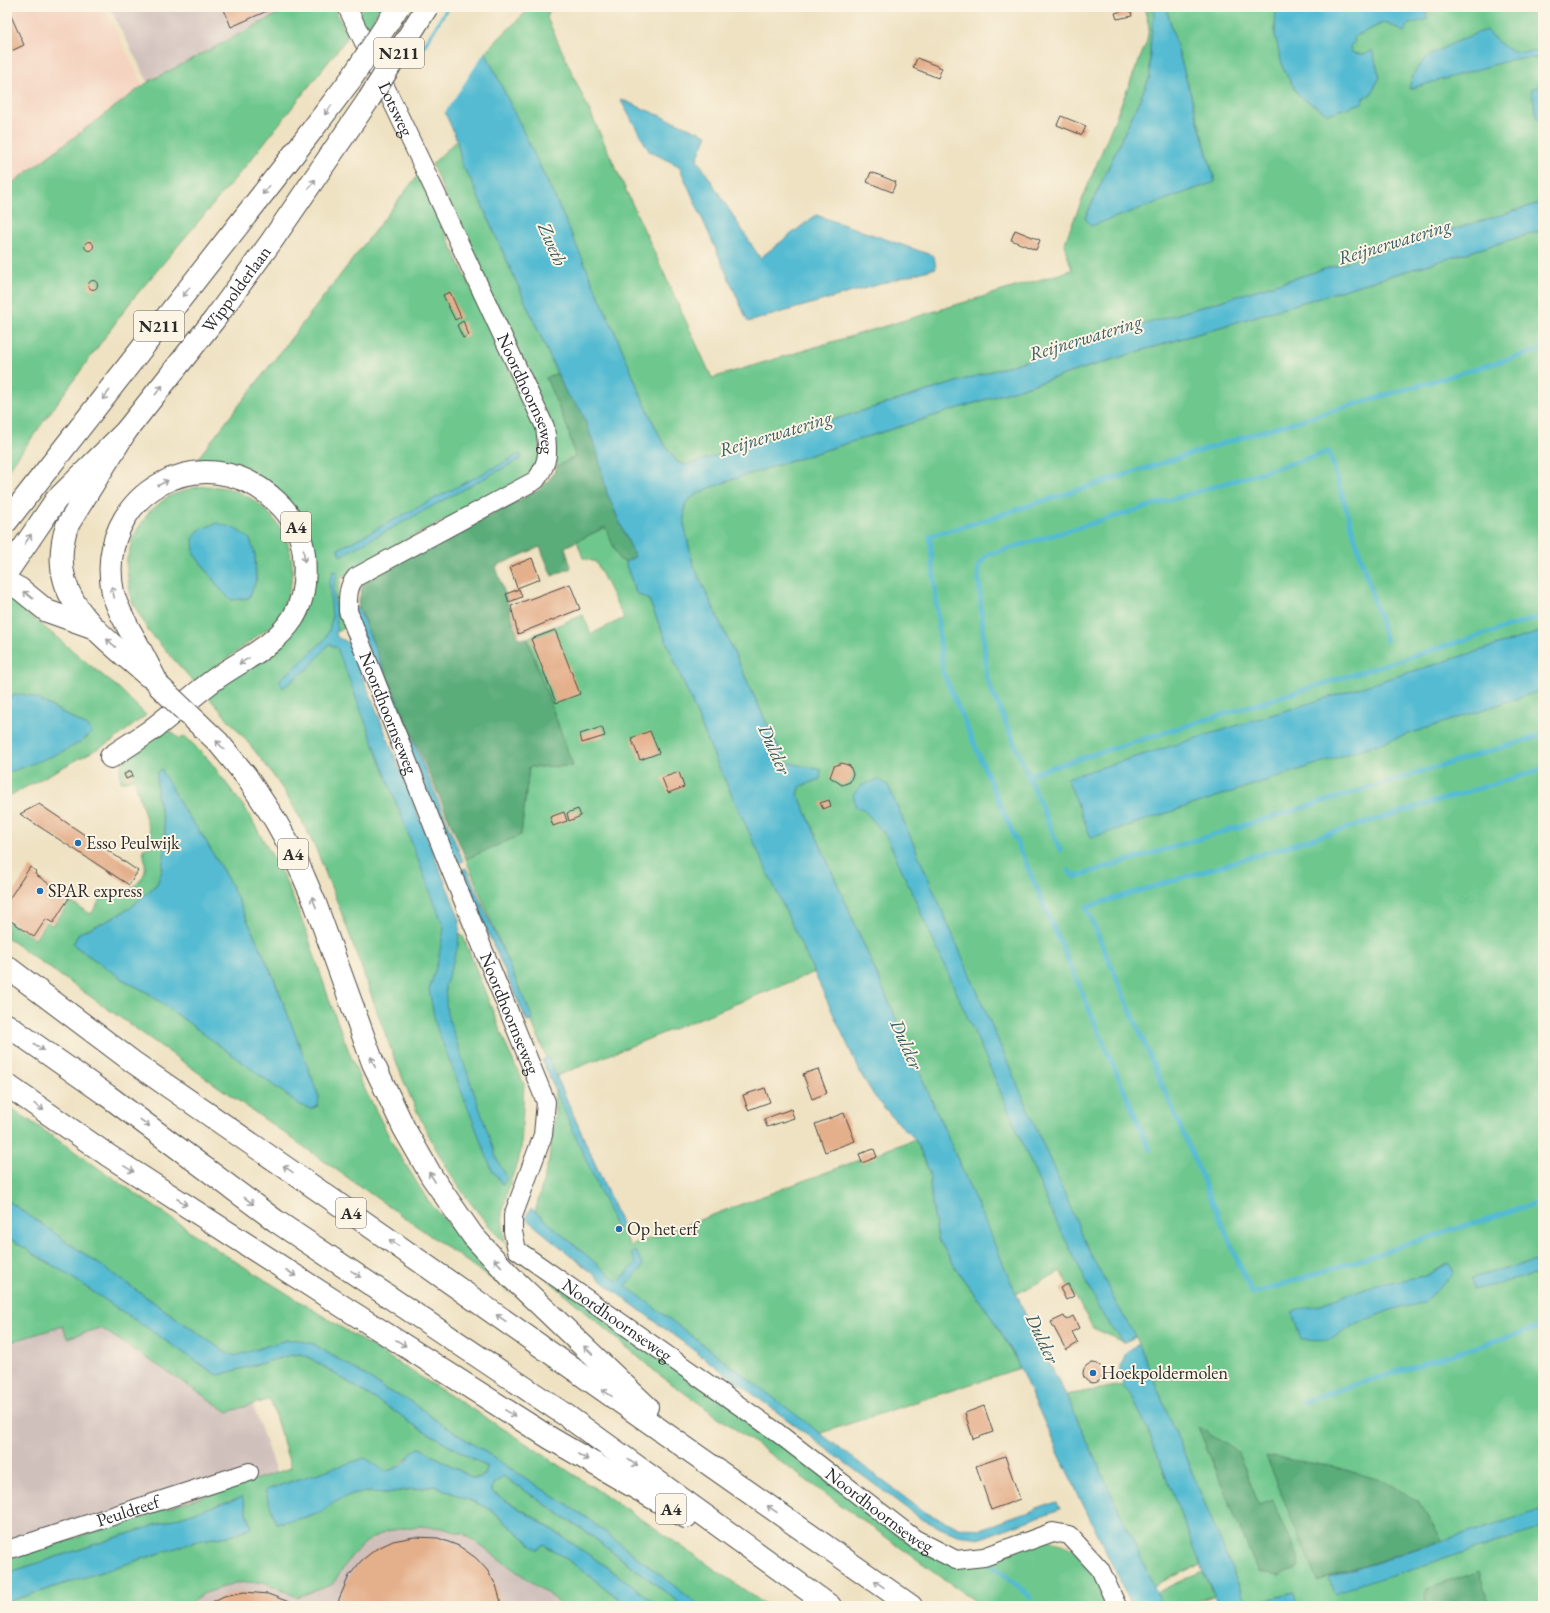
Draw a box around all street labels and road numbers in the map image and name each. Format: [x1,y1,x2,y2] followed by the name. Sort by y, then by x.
[374,38,424,68] road number: N211
[373,78,419,140] street label: Lotsweg
[196,240,276,337] street label: Wippolderlaan
[134,311,184,341] road number: N211
[492,329,559,455] street label: Noordhoornseweg
[281,512,311,542] road number: A4
[354,648,423,777] street label: Noordhoornseweg
[278,839,308,869] road number: A4
[475,949,545,1078] street label: Noordhoornseweg
[336,1198,366,1228] road number: A4
[558,1273,677,1366] street label: Noordhoornseweg
[821,1462,938,1558] street label: Noordhoornseweg
[93,1489,164,1531] street label: Peuldreef
[656,1494,686,1524] road number: A4

